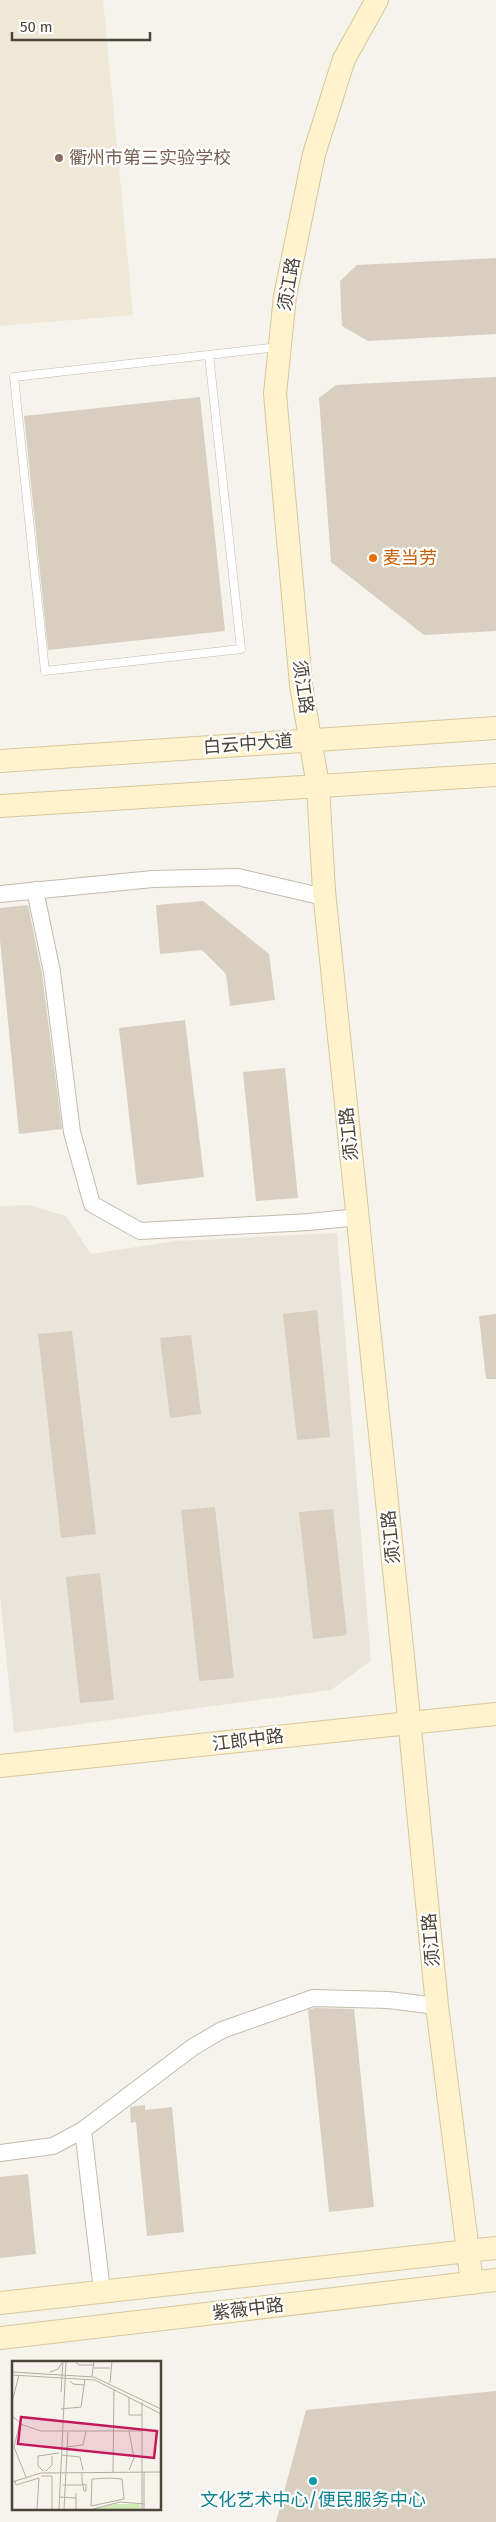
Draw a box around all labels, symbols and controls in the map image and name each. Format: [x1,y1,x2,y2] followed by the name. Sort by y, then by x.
[12,10,150,42] scale bar
[20,18,53,36] text: 50 m
[69,147,231,169] place label: 衢州市第三实验学校
[53,152,65,164] marker: 衢州市第三实验学校
[273,256,305,312] street label: 须江路
[383,547,437,569] place label: 麦当劳
[367,552,379,564] marker: 麦当劳
[288,659,318,715] street label: 须江路
[202,730,294,758] street label: 白云中大道
[335,1106,363,1162] street label: 须江路
[377,1509,405,1565] street label: 须江路
[211,1725,285,1755] street label: 江郎中路
[418,1912,444,1968] street label: 须江路
[211,2294,285,2324] street label: 紫薇中路
[12,2361,161,2510] inset map
[307,2475,319,2487] marker: 文化艺术中心/便民服务中心
[200,2489,426,2511] place label: 文化艺术中心/便民服务中心

